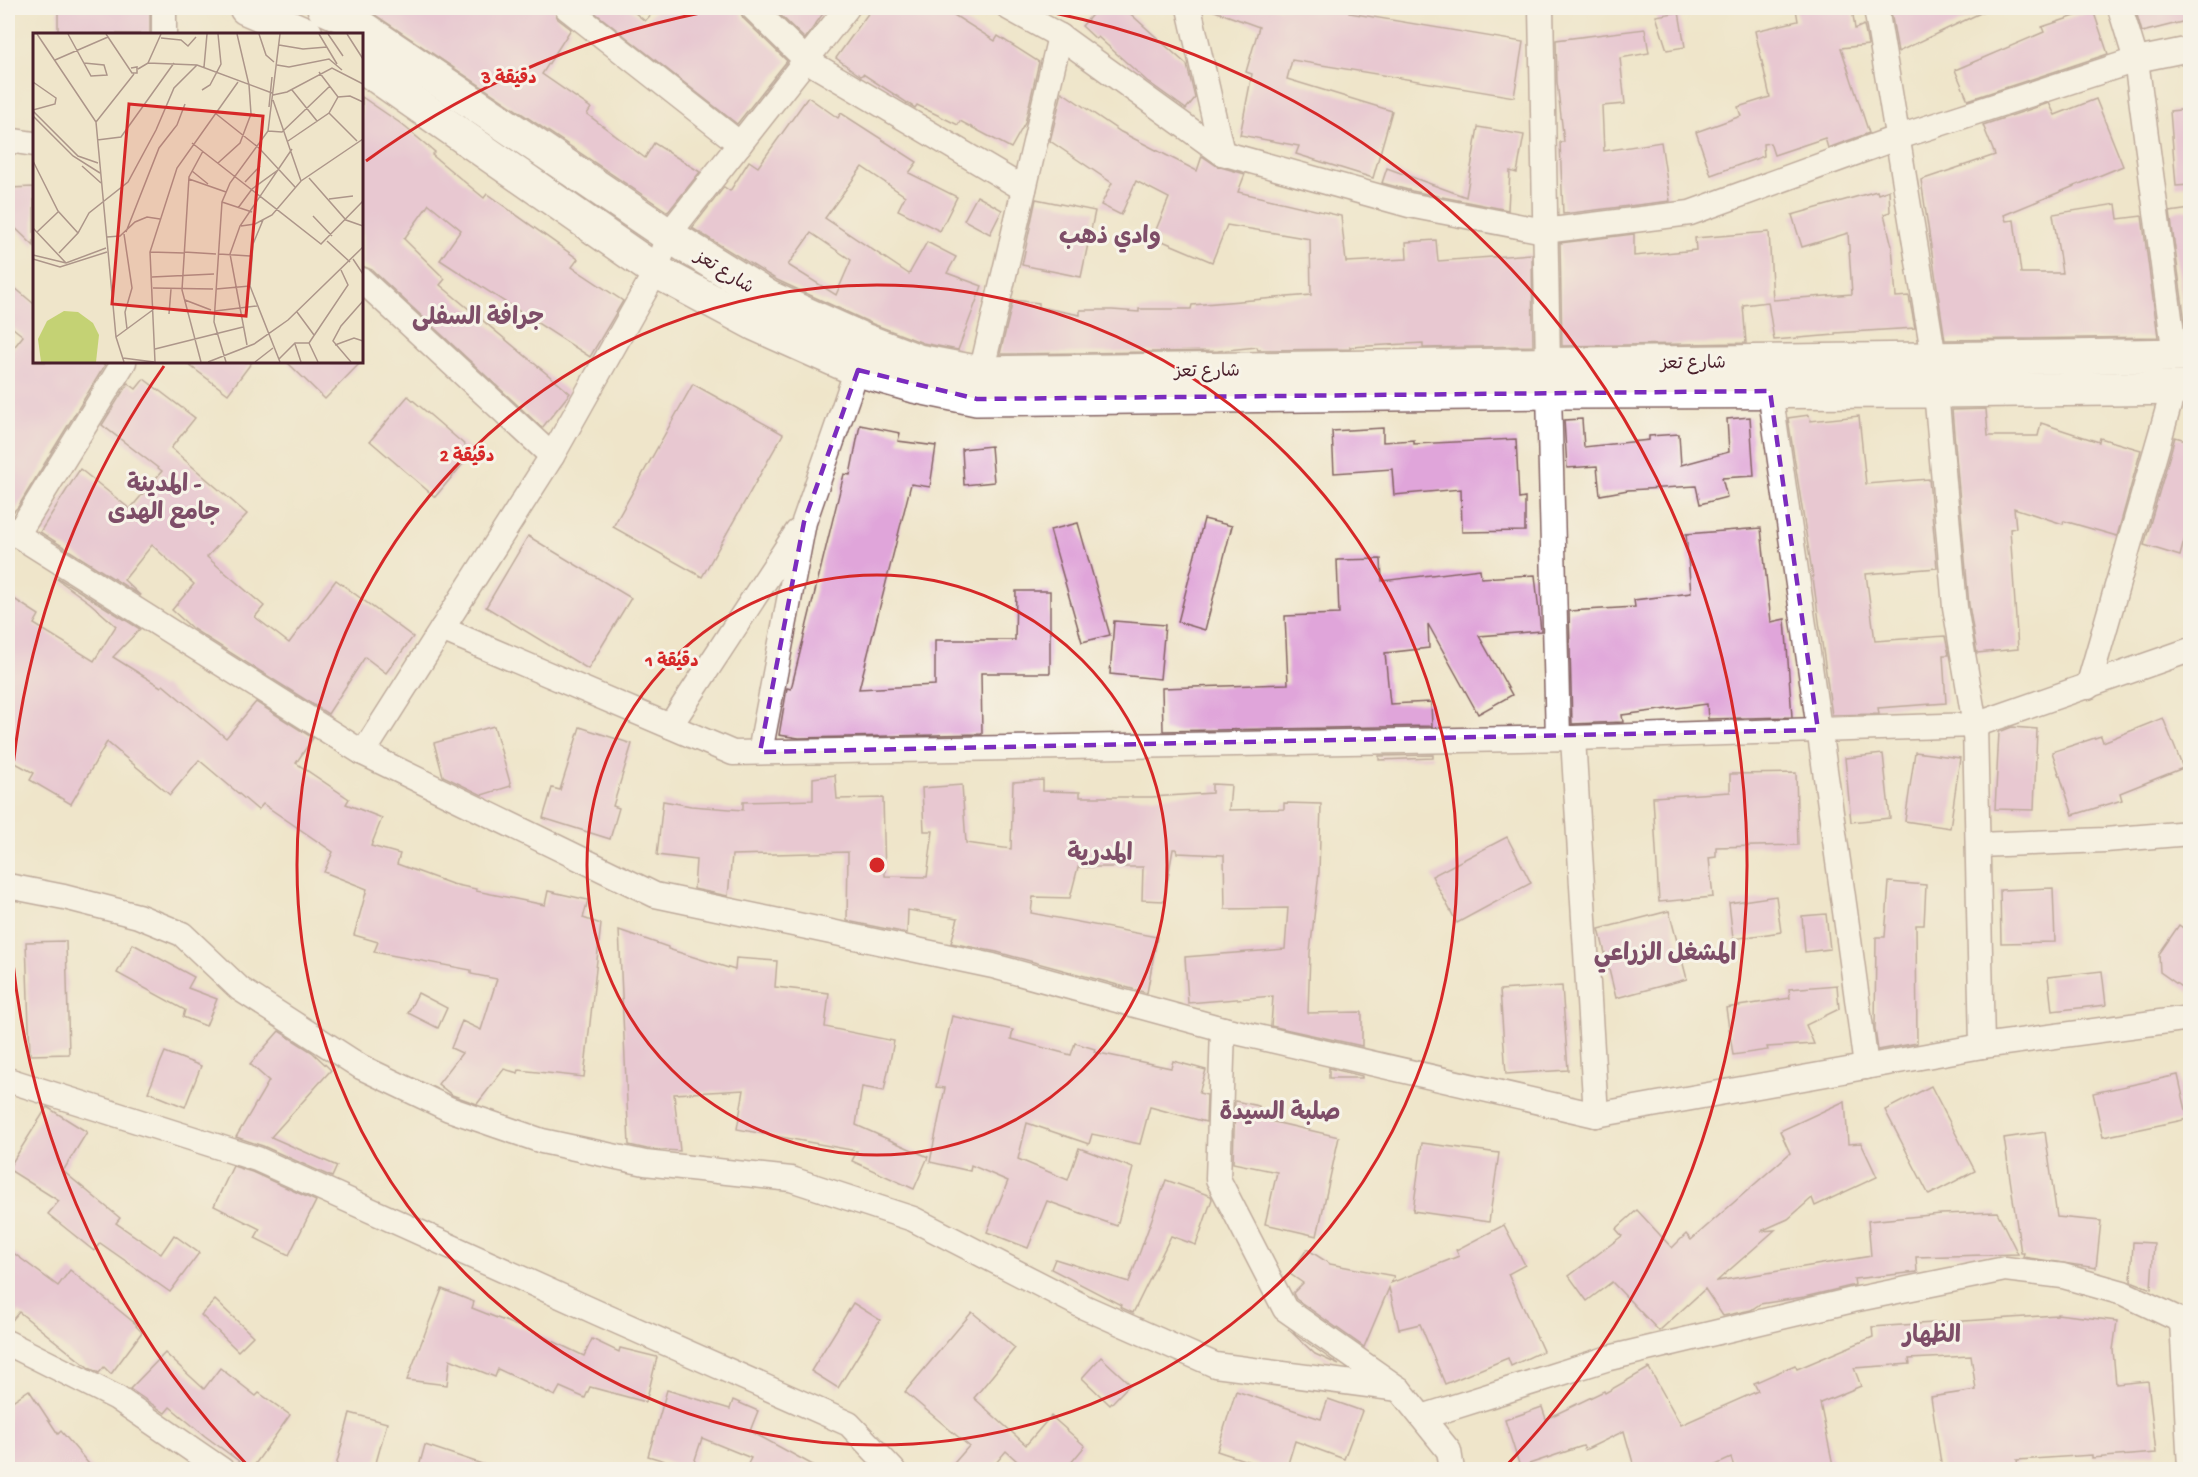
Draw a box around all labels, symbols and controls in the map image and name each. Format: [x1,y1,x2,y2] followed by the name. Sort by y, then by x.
[33,33,363,363] inset map
[480,67,537,90] text: 3 دقيقة
[1059,224,1161,253] district label: وادي ذهب
[689,246,757,299] street label: شارع تعز
[412,303,544,334] district label: جرافة السفلى
[1658,353,1726,376] street label: شارع تعز
[1172,361,1240,384] street label: شارع تعز
[440,445,494,468] text: 2 دقيقة
[108,471,220,529] district label: المدينة - جامع الهدى
[644,650,699,673] text: 1 دقيقة
[1067,840,1133,870] district label: المدرية
[867,855,887,875] centre of rings
[1594,941,1736,973] district label: المشغل الزراعي
[1219,1099,1341,1129] district label: صلبة السيدة
[1901,1323,1961,1352] district label: الظهار

